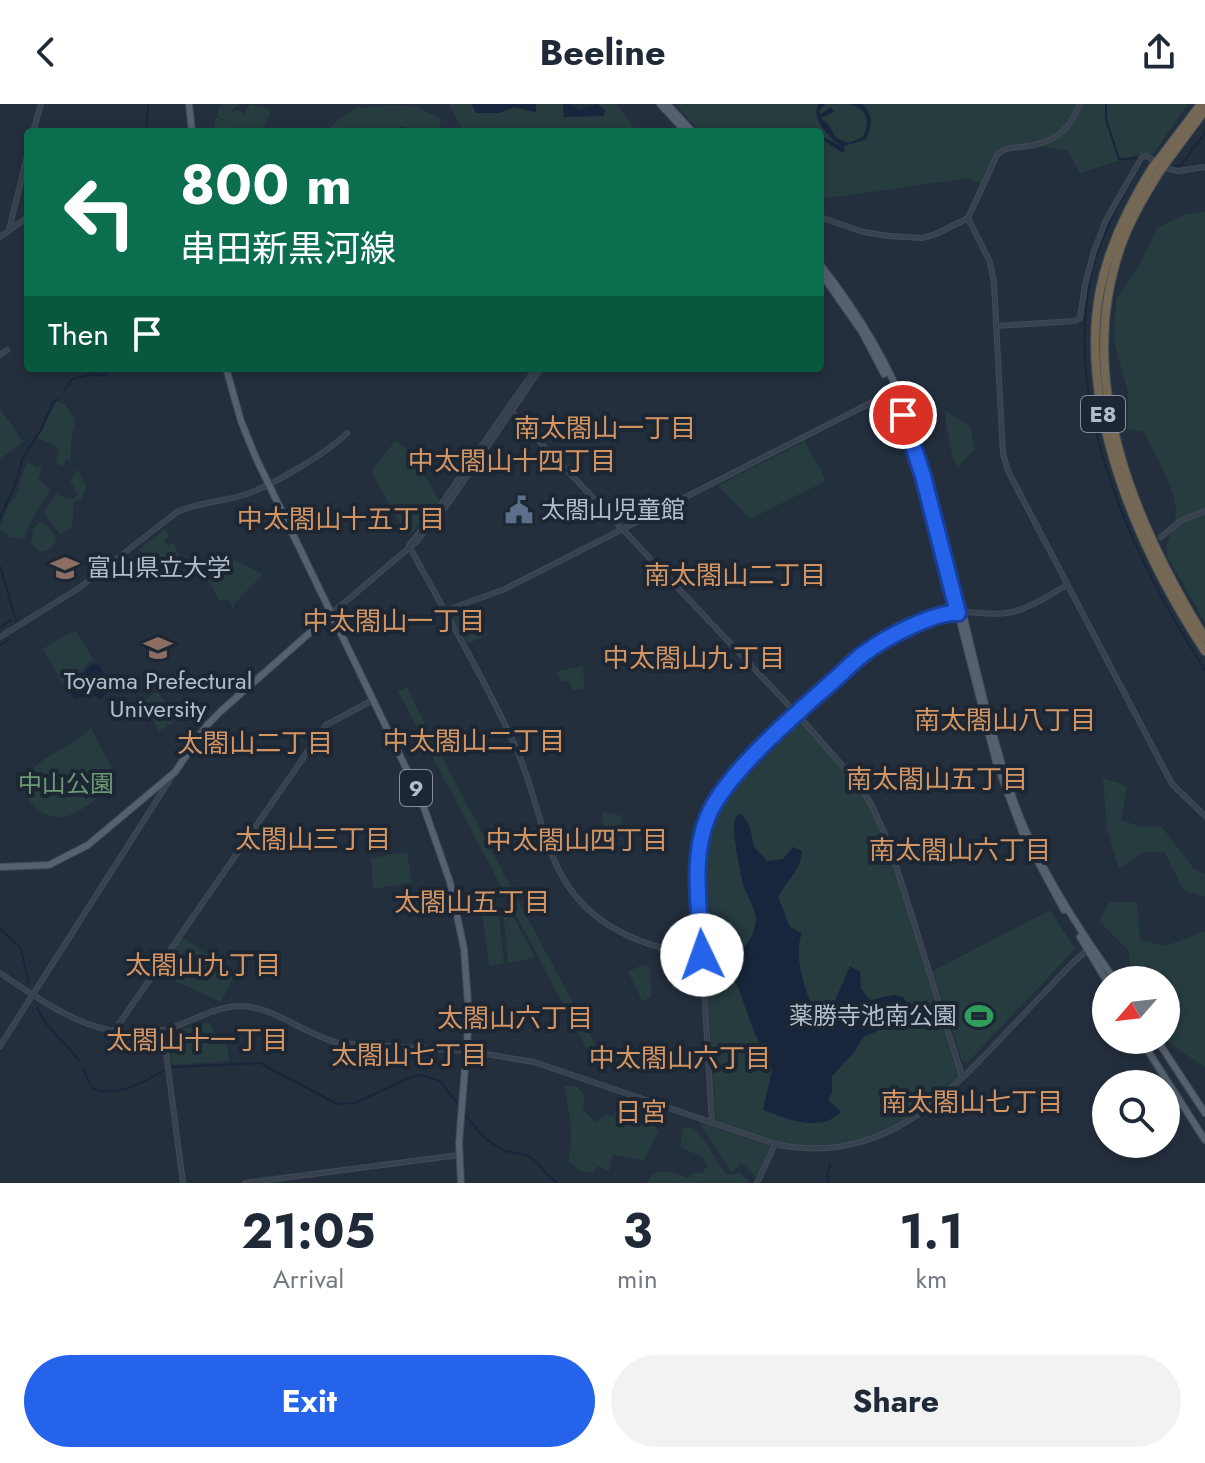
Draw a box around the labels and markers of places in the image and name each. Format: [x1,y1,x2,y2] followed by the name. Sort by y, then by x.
[869,381,937,449] pin
[541,492,685,527] place label: 太閤山児童館
[504,495,534,525] public building icon: 太閤山児童館
[87,550,231,585] place label: 富山県立大学
[50,553,80,583] school or university icon: 富山県立大学
[143,633,173,663] school or university icon: Toyama Prefectural University
[64,663,252,726] place label: Toyama Prefectural University
[789,998,957,1033] place label: 薬勝寺池南公園
[964,1001,994,1031] sports icon: 薬勝寺池南公園

